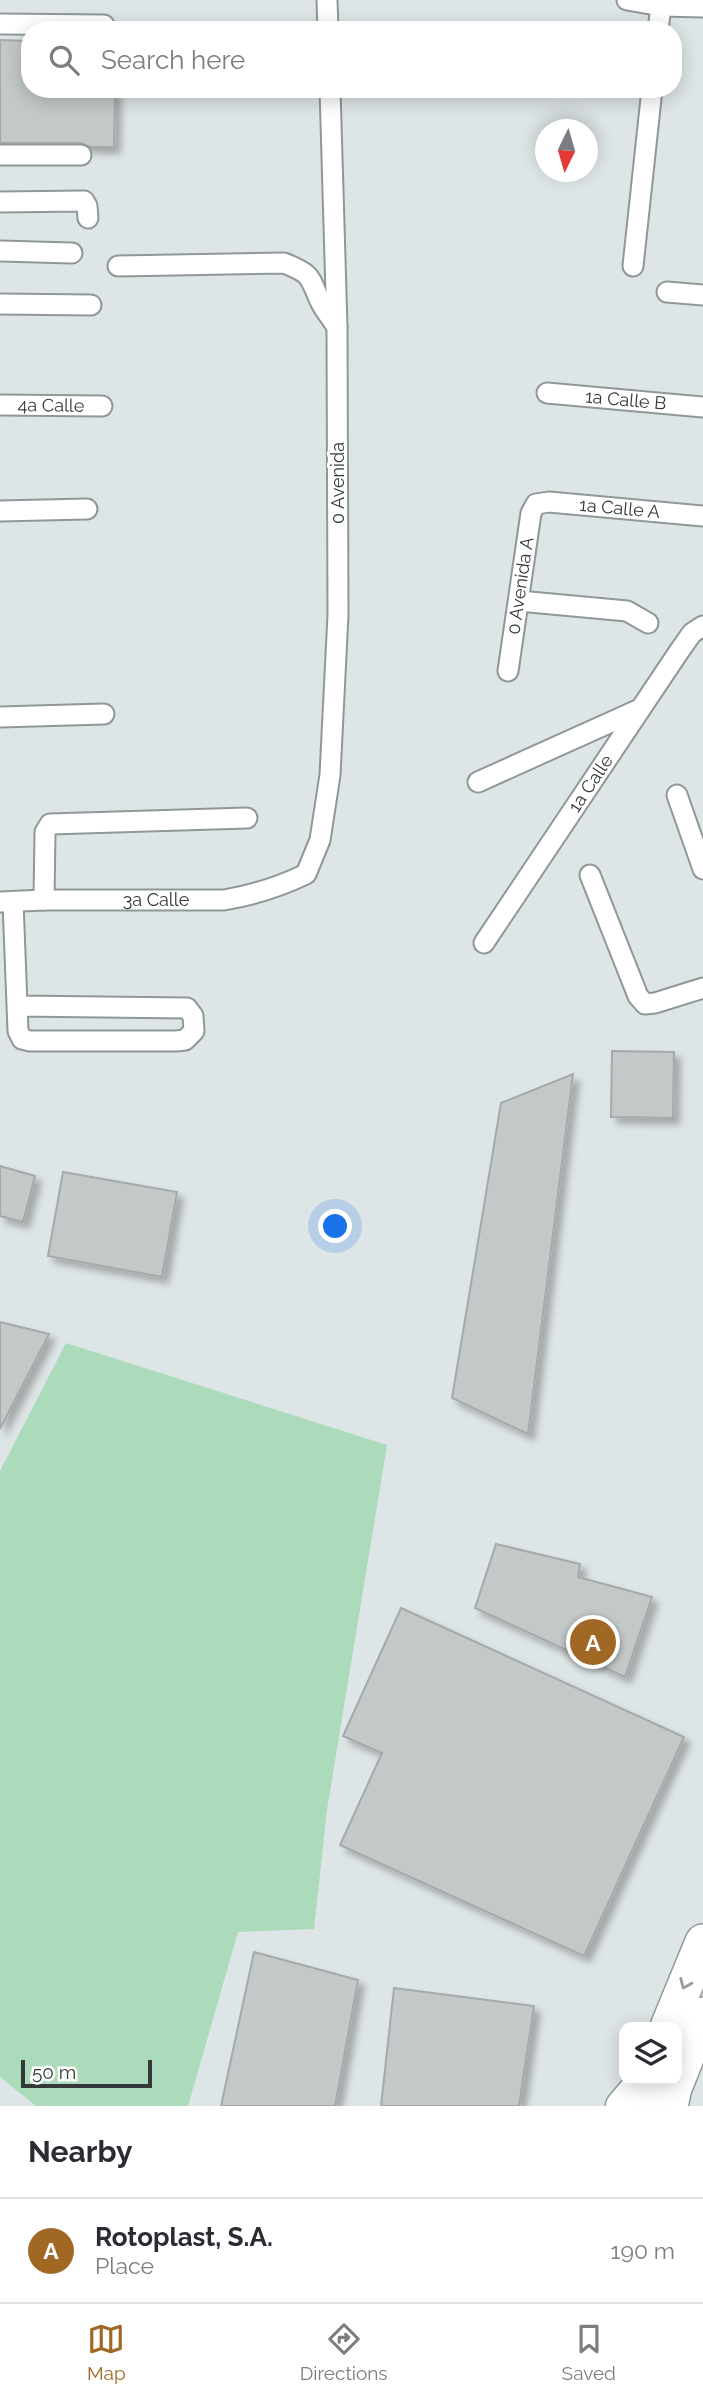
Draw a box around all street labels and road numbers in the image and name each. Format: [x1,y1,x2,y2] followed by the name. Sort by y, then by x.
[584,385,667,414] street label: 1a Calle B
[18,394,85,416] street label: 4a Calle
[327,442,348,524] street label: 0 Avenida
[578,494,661,522] street label: 1a Calle A
[502,536,537,636] street label: 0 Avenida A
[564,750,617,816] street label: 1a Calle
[123,889,190,910] street label: 3a Calle

